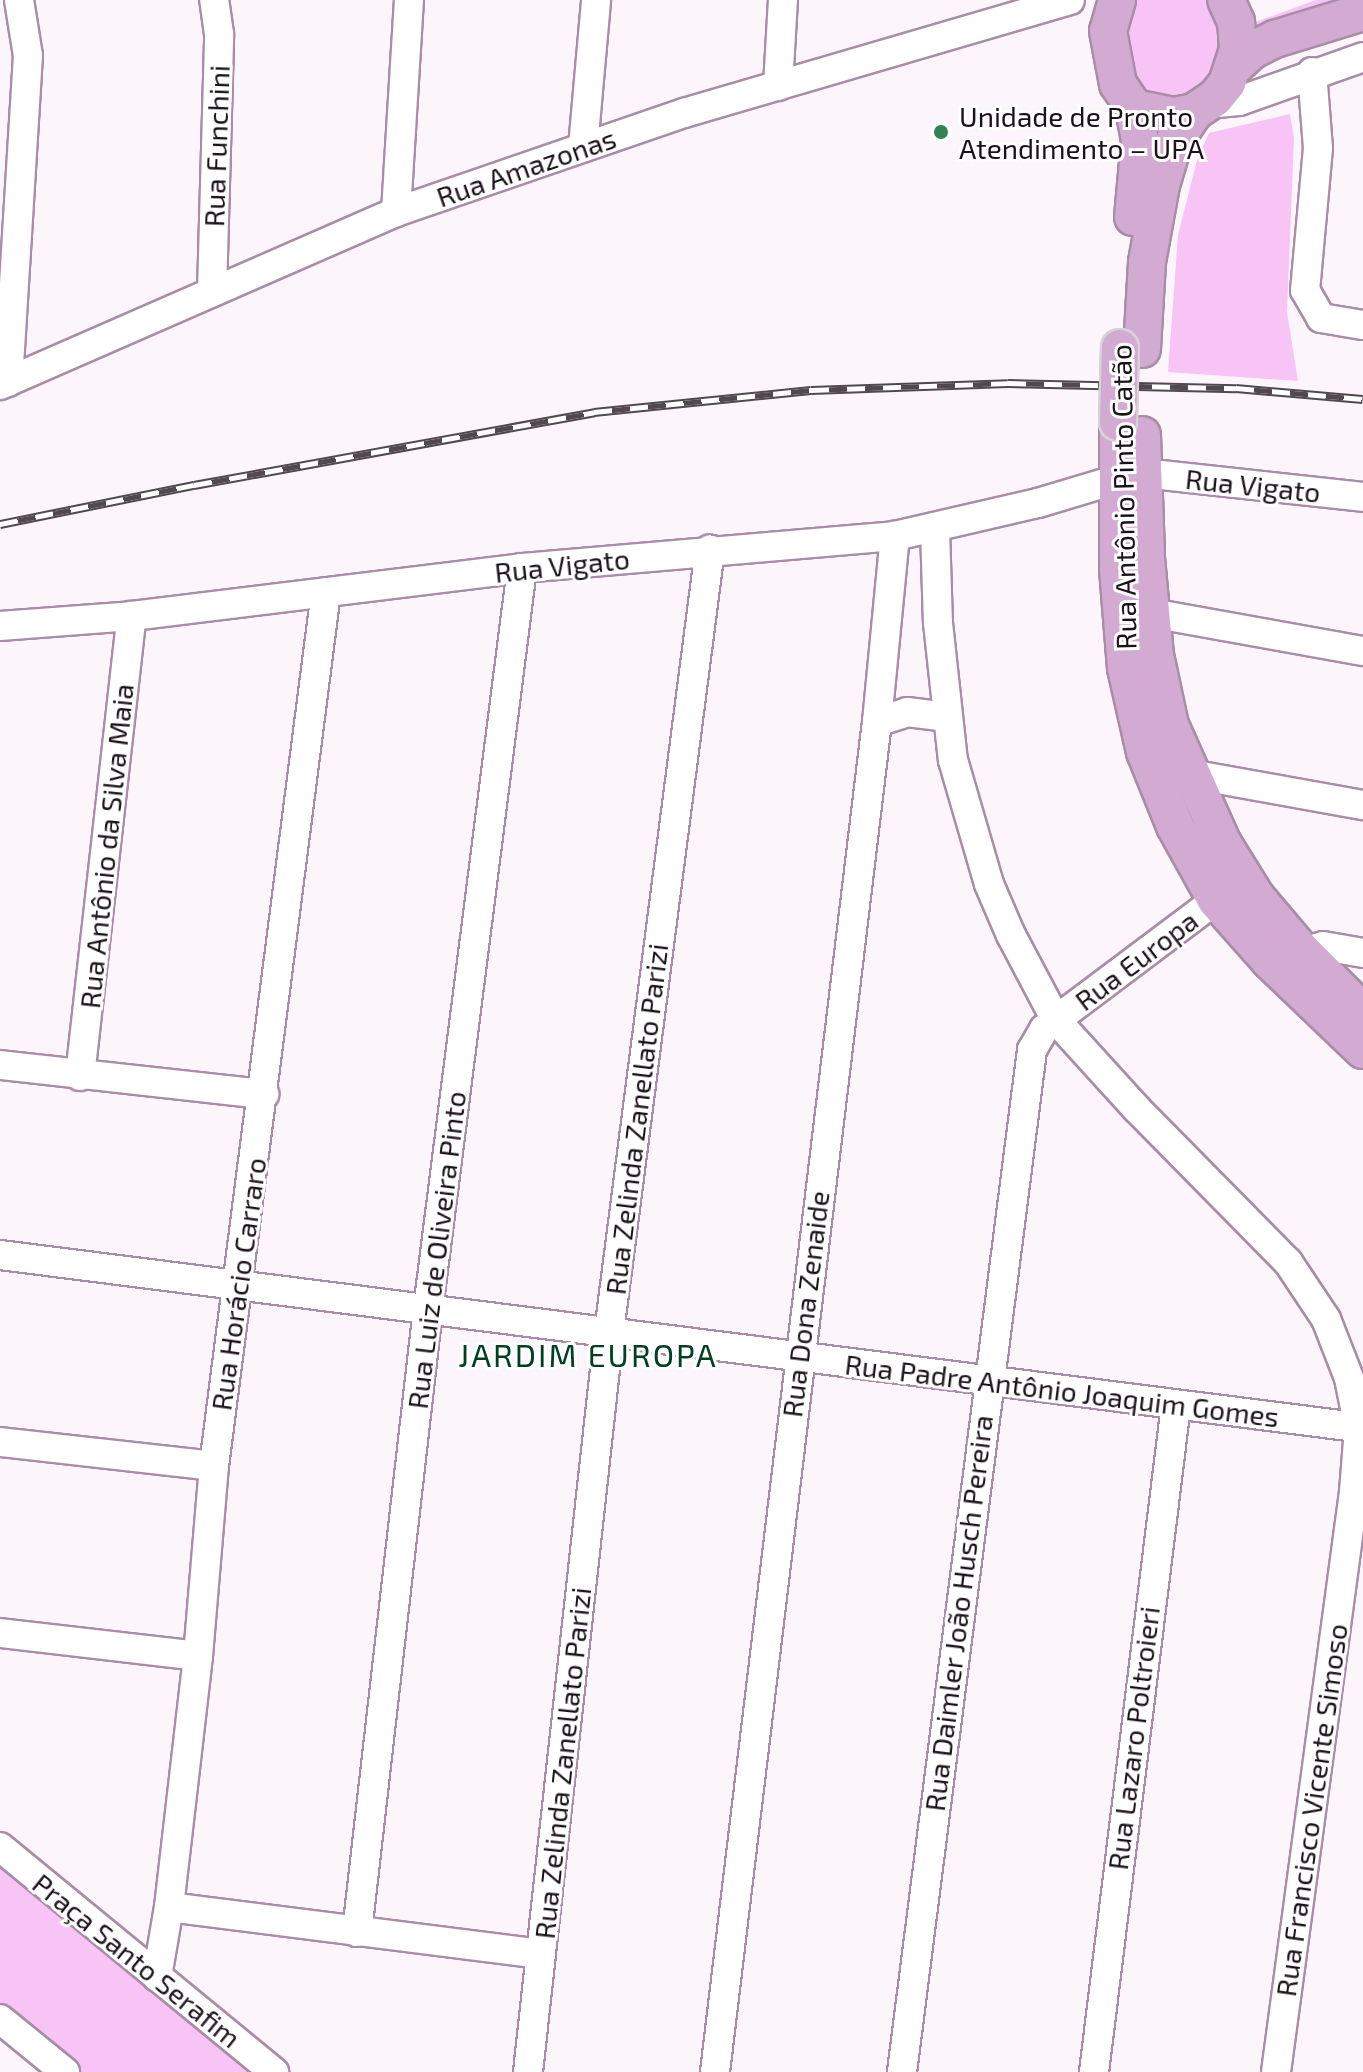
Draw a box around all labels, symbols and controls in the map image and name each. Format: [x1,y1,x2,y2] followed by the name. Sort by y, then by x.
[196,65,236,227] street label: Rua Funchini
[959,99,1204,165] place label: Unidade de Pronto Atendimento – UPA
[432,120,620,214] street label: Rua Amazonas
[930,121,952,143] marker: Unidade de Pronto Atendimento – UPA
[1104,344,1142,650] street label: Rua Antônio Pinto Catão
[1183,461,1323,509] street label: Rua Vigato
[492,541,632,589] street label: Rua Vigato
[72,682,140,1010] street label: Rua Antônio da Silva Maia
[1068,903,1204,1017] street label: Rua Europa
[598,942,674,1296] street label: Rua Zelinda Zanellato Parizi
[400,1089,472,1411] street label: Rua Luiz de Oliveira Pinto
[204,1156,272,1412] street label: Rua Horácio Carraro
[774,1189,836,1419] street label: Rua Dona Zenaide
[458,1335,718,1373] district label: JARDIM EUROPA
[842,1347,1282,1433] street label: Rua Padre Antônio Joaquim Gomes
[917,1412,999,1814] street label: Rua Daimler João Husch Pereira
[527,1585,597,1941] street label: Rua Zelinda Zanellato Parizi
[1100,1604,1166,1872] street label: Rua Lazaro Poltroieri
[1268,1621,1354,1999] street label: Rua Francisco Vicente Simoso
[26,1866,248,2054] street label: Praça Santo Serafim

